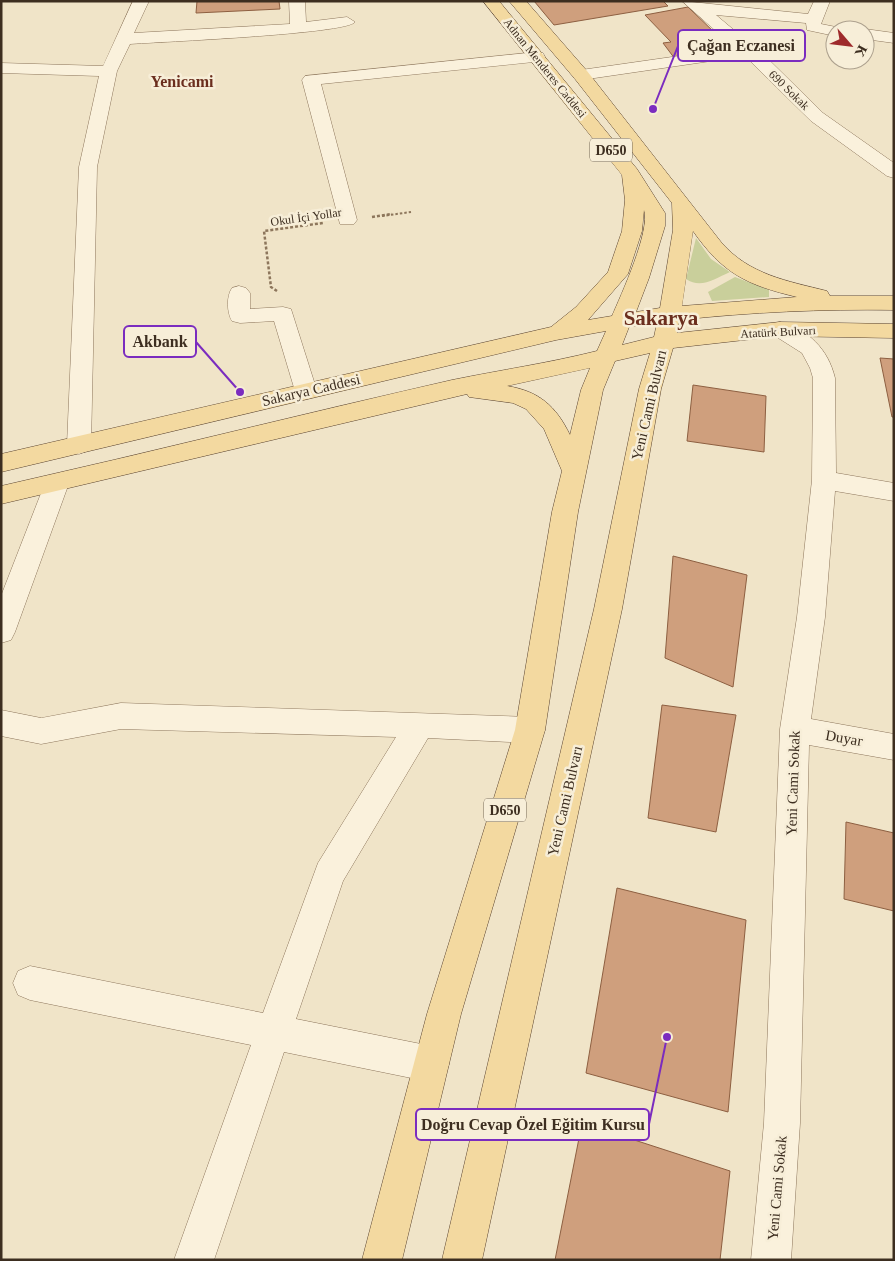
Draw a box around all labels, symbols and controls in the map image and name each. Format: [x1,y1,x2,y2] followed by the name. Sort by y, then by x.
[501,15,590,121] street label: Adnan Menderes Caddesi
[825,20,875,70] north arrow
[678,30,805,61] callout: Çağan Eczanesi
[687,37,796,55] text: Çağan Eczanesi
[852,43,870,59] text: K
[766,67,812,113] street label: 690 Sokak
[150,73,214,90] district label: Yenicami
[590,138,632,162] road number: D650
[270,205,342,229] street label: Okul İçi Yollar
[624,306,699,330] district label: Sakarya
[740,323,817,341] street label: Atatürk Bulvarı
[124,326,196,357] callout: Akbank
[132,333,188,350] text: Akbank
[629,348,669,462] street label: Yeni Cami Bulvarı
[260,371,362,409] street label: Sakarya Caddesi
[824,727,864,749] street label: Duyar
[783,730,803,836] street label: Yeni Cami Sokak
[545,744,585,858] street label: Yeni Cami Bulvarı
[484,798,526,822] road number: D650
[416,1109,649,1140] callout: Doğru Cevap Özel Eğitim Kursu
[421,1116,645,1134] text: Doğru Cevap Özel Eğitim Kursu
[764,1134,790,1241] street label: Yeni Cami Sokak

